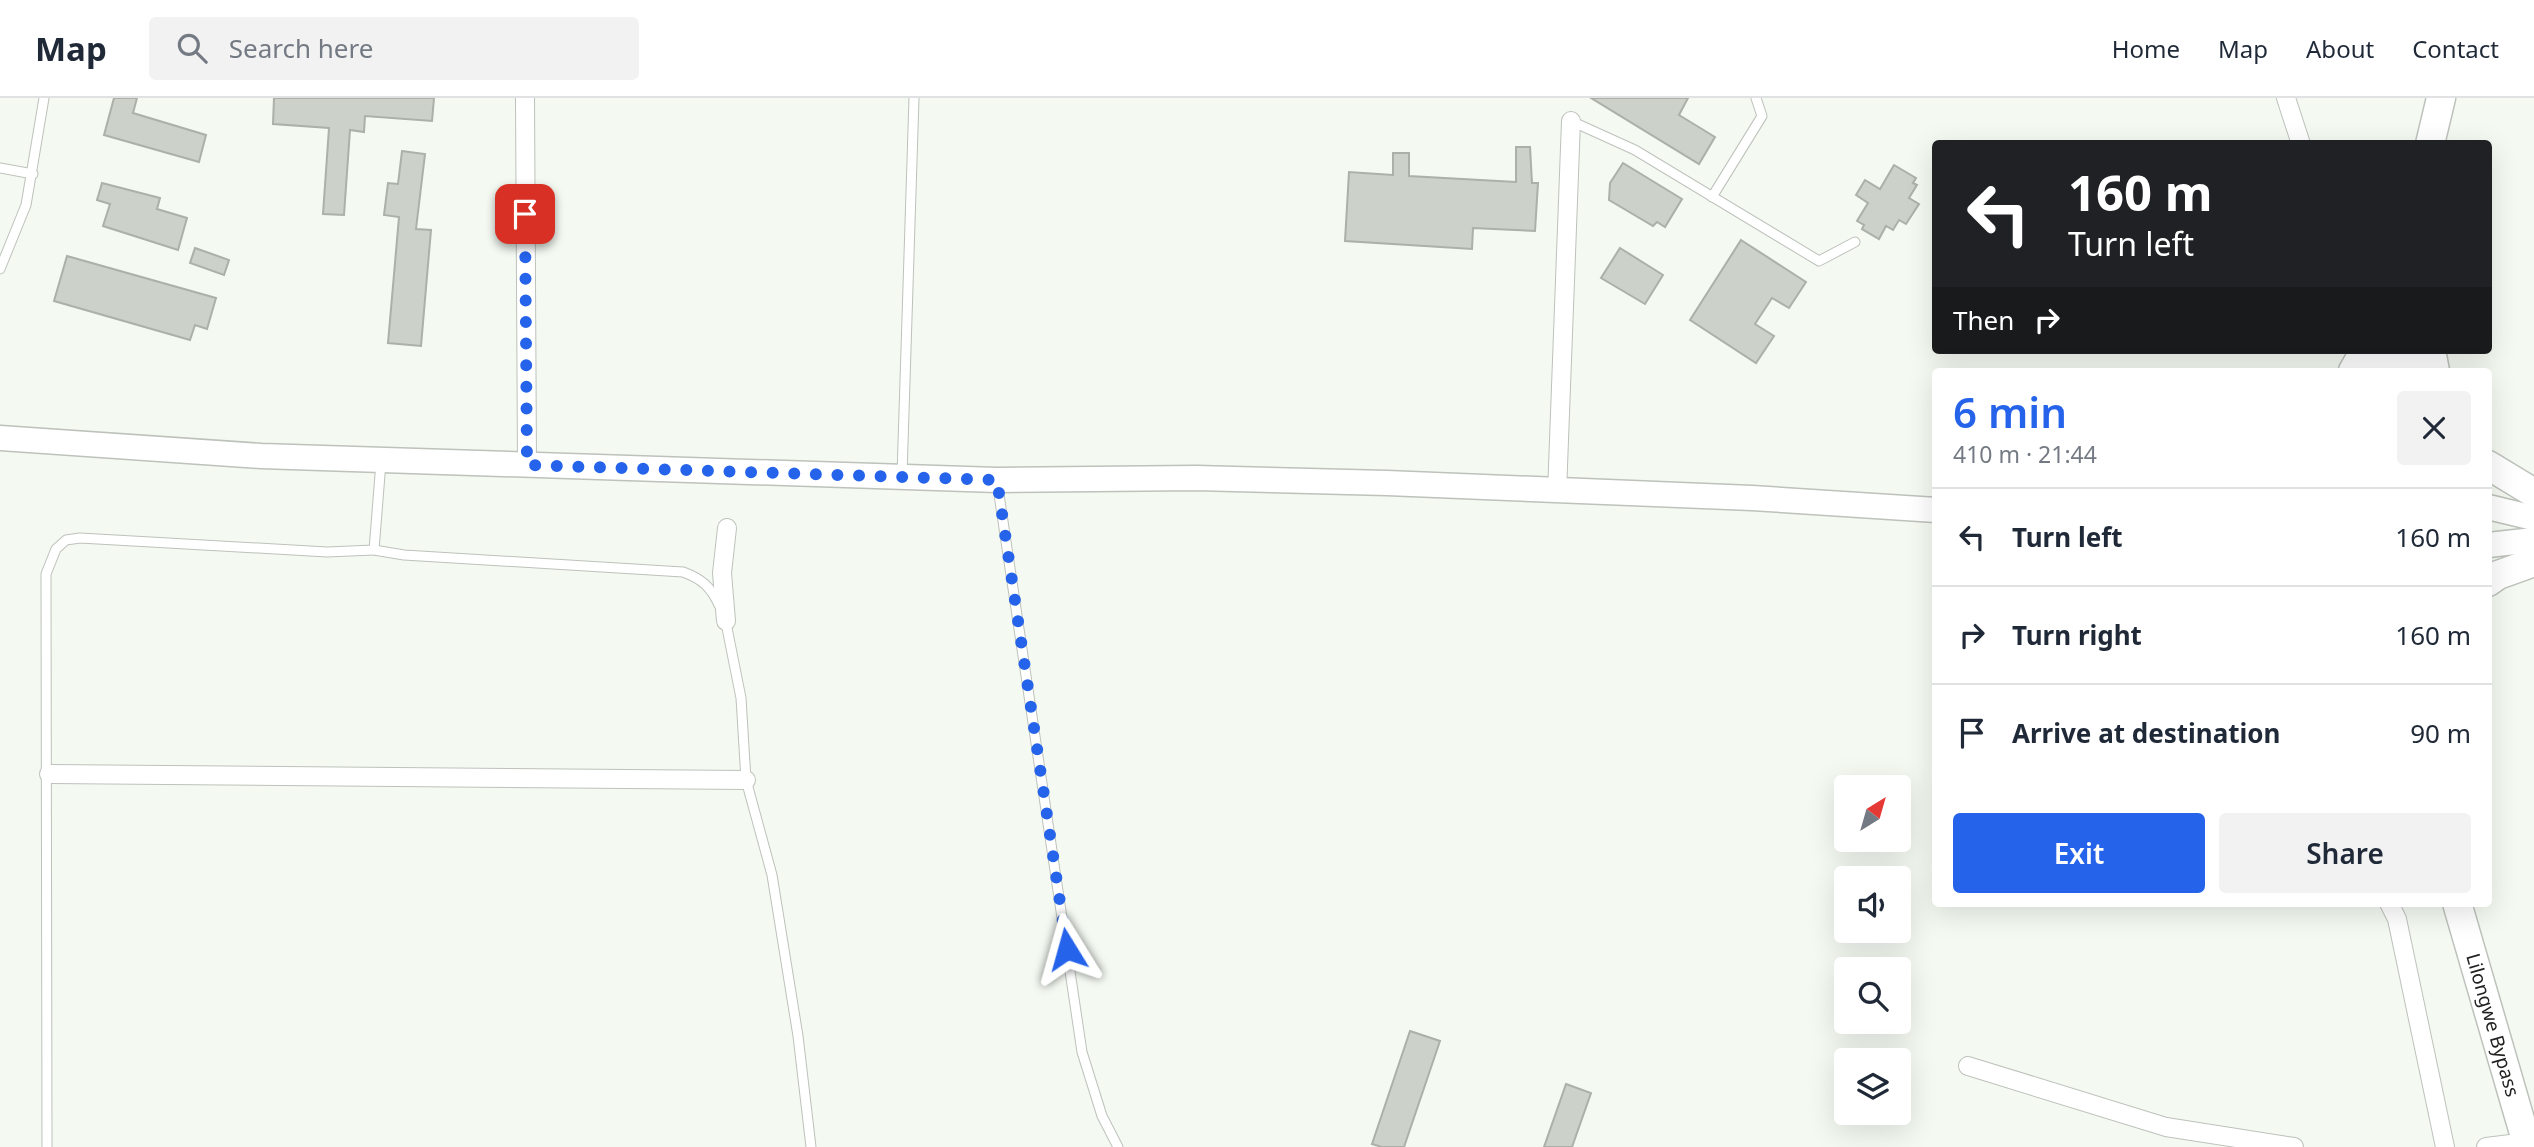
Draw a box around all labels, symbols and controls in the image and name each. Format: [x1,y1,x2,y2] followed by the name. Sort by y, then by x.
[149,17,639,80] search box
[35,26,107,71] text: Map
[173,29,211,67] icon: search
[229,30,373,66] text: Search here
[2112,32,2180,65] text: Home
[2218,32,2268,65] text: Map
[2306,32,2374,65] text: About
[2412,32,2499,65] text: Contact
[2068,159,2213,225] text: 160 m
[1953,168,2044,259] icon: left
[495,184,555,244] pin
[506,195,544,233] icon: arrive
[2068,222,2194,265] text: Turn left
[2028,301,2066,339] icon: right
[1953,302,2014,338] text: Then
[1953,383,2067,440] text: 6 min
[2397,391,2471,465] button: close
[1953,438,2097,470] text: 410 m · 21:44
[1953,518,1991,556] icon: left
[2012,519,2123,555] text: Turn left
[2395,519,2471,555] text: 160 m
[1953,616,1991,654] icon: right
[2012,617,2142,653] text: Turn right
[2395,617,2471,653] text: 160 m
[1953,714,1991,752] icon: arrive
[2012,715,2281,751] text: Arrive at destination
[2410,715,2471,751] text: 90 m
[1834,775,1911,852] north arrow
[1834,775,1911,1125] map controls
[1953,813,2205,893] button: Exit
[2219,813,2471,893] button: Share
[1834,866,1911,943] button: sound
[1030,912,1104,986] position arrow
[2460,950,2526,1100] street label: Lilongwe Bypass
[1834,957,1911,1034] button: search
[1834,1048,1911,1125] button: layers

